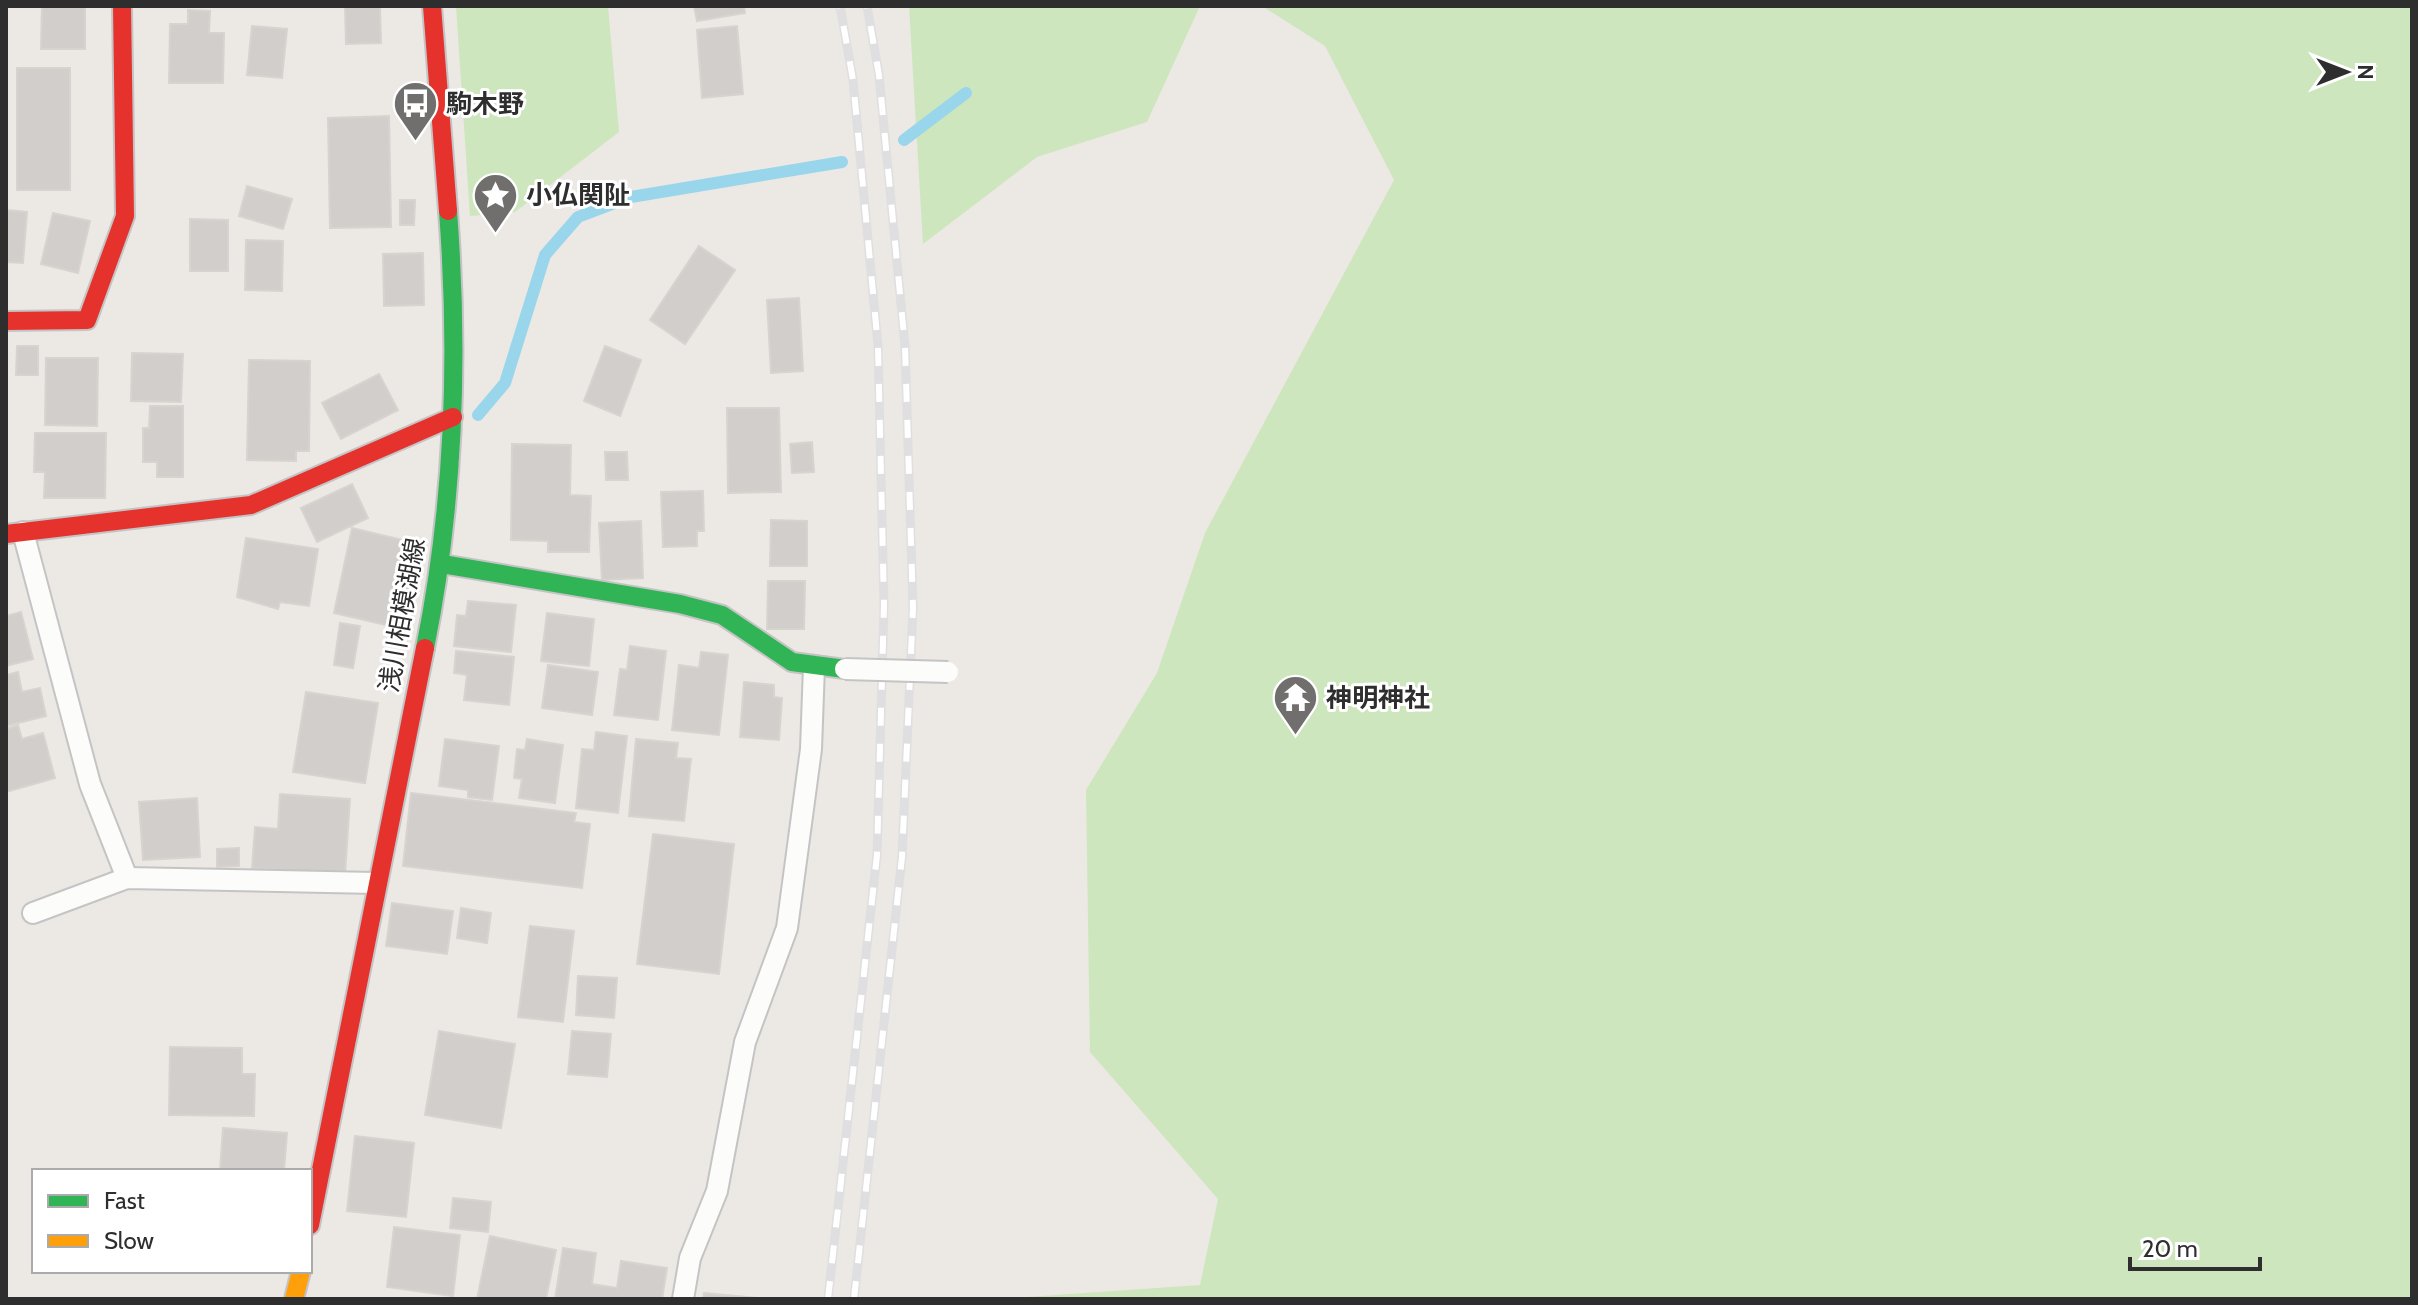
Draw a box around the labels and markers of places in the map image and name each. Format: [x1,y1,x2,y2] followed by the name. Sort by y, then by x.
[391,80,439,143] bus stop icon: 駒木野
[446,88,524,120] place label: 駒木野
[471,171,519,234] place icon: 小仏関阯
[526,179,630,211] place label: 小仏関阯
[1271,674,1319,737] temple icon: 神明神社
[1326,682,1430,714] place label: 神明神社

